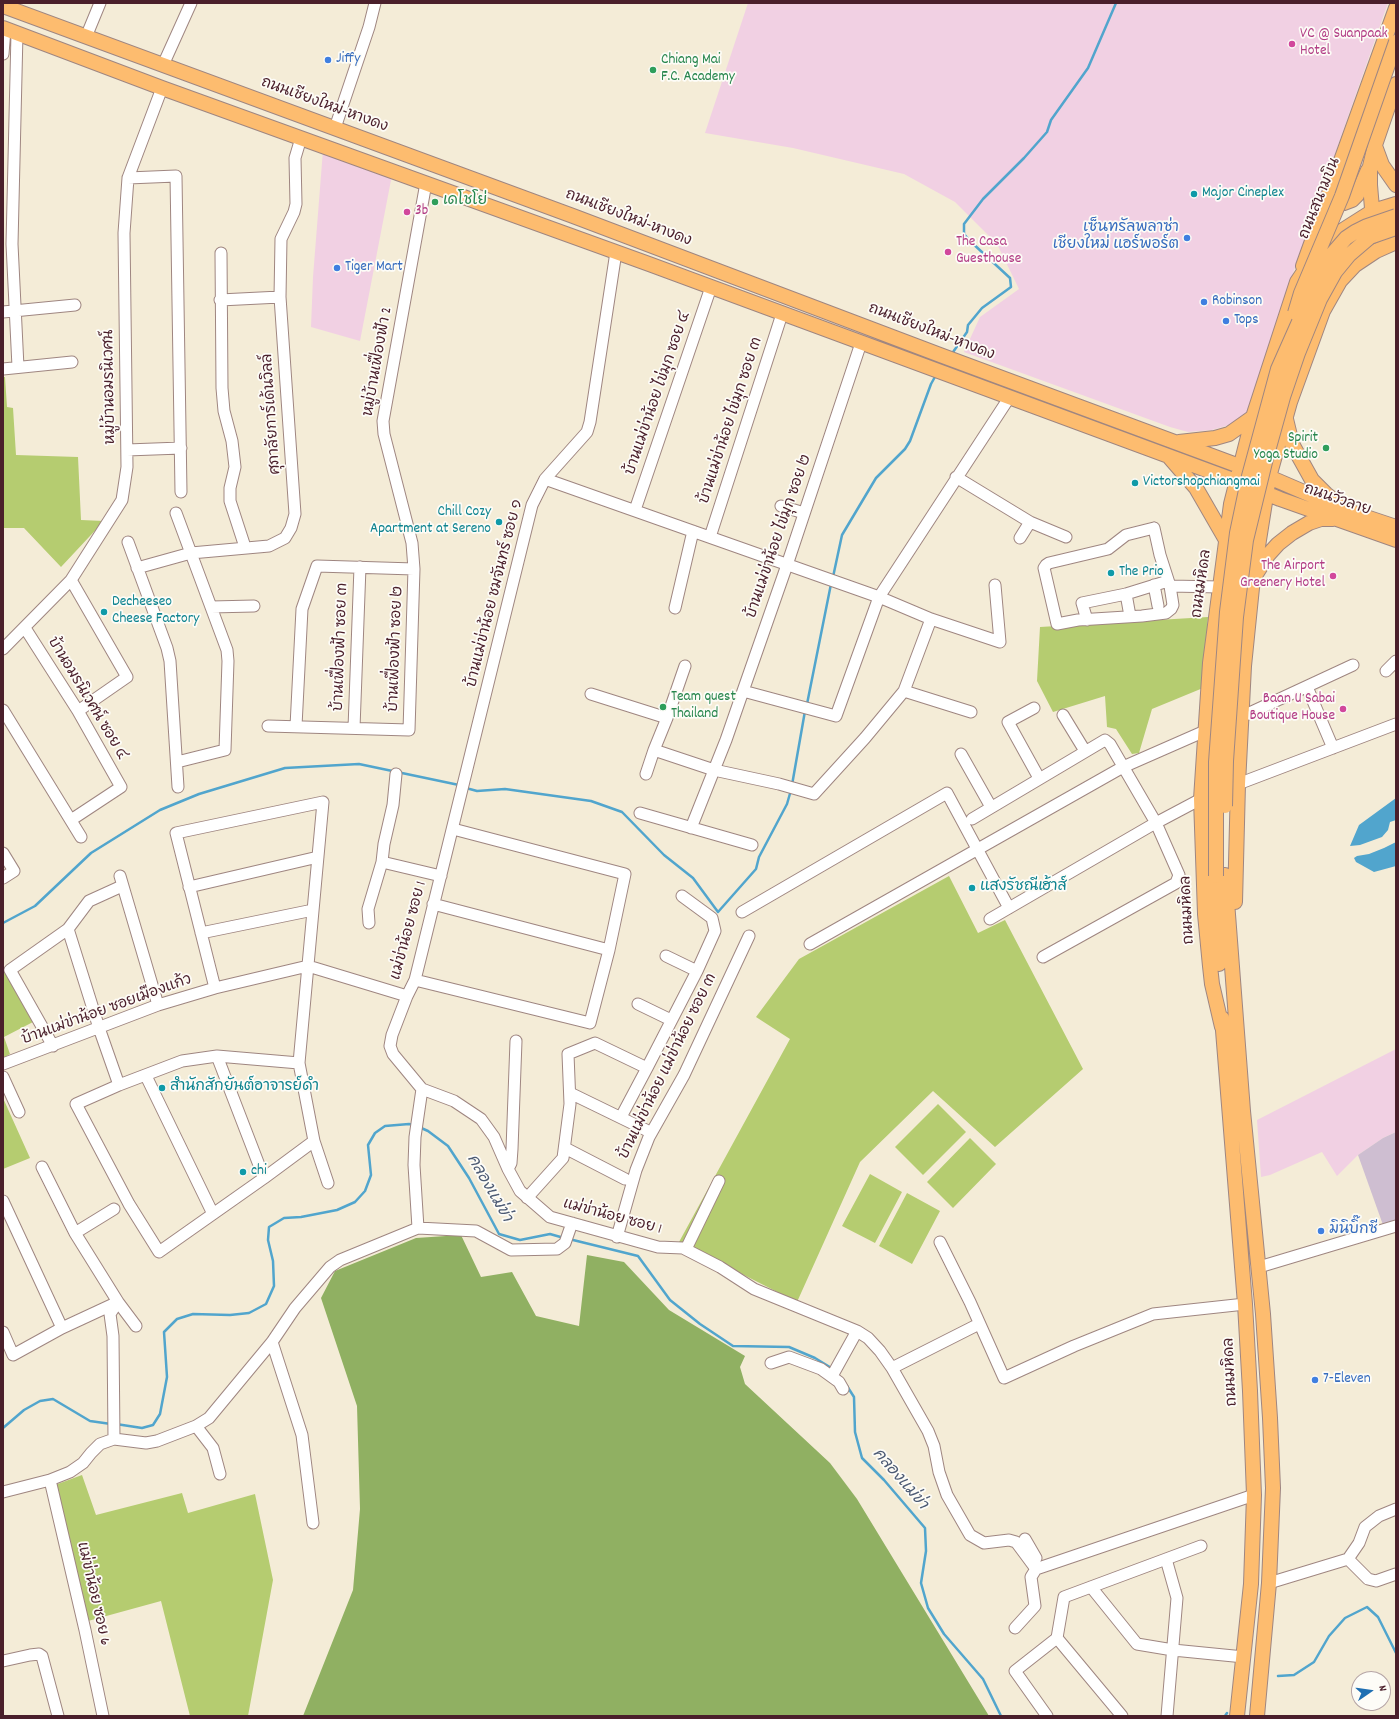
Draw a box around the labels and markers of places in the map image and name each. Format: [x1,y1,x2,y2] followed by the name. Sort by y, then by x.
[1300,26,1388,61] place label: VC @ Suanpaak Hotel
[1287,39,1297,49] marker: VC @ Suanpaak Hotel
[336,51,360,69] place label: Jiffy
[661,52,735,87] place label: Chiang Mai F.C. Academy
[323,55,333,65] marker: Jiffy
[648,65,658,75] marker: Chiang Mai F.C. Academy
[1202,185,1284,203] place label: Major Cineplex
[1189,189,1199,199] marker: Major Cineplex
[443,193,487,211] place label: เดโชโย่
[430,197,440,207] marker: เดโชโย่
[415,203,428,221] place label: 3b
[402,207,412,217] marker: 3b
[1053,220,1179,255] place label: เซ็นทรัลพลาซ่า เชียงใหม่ แอร์พอร์ต
[1182,233,1192,243] marker: เซ็นทรัลพลาซ่า เชียงใหม่ แอร์พอร์ต
[956,234,1021,269] place label: The Casa Guesthouse
[943,247,953,257] marker: The Casa Guesthouse
[345,259,403,277] place label: Tiger Mart
[332,263,342,273] marker: Tiger Mart
[1212,293,1262,311] place label: Robinson
[1199,297,1209,307] marker: Robinson
[1234,312,1259,330] place label: Tops
[1221,316,1231,326] marker: Tops
[1254,430,1318,465] place label: Spirit Yoga Studio
[1321,443,1331,453] marker: Spirit Yoga Studio
[1143,474,1260,492] place label: Victorshopchiangmai
[1130,478,1140,488] marker: Victorshopchiangmai
[370,504,491,539] place label: Chill Cozy Apartment at Sereno
[494,517,504,527] marker: Chill Cozy Apartment at Sereno
[1240,558,1325,593] place label: The Airport Greenery Hotel
[1119,564,1164,582] place label: The Prio
[1106,568,1116,578] marker: The Prio
[1328,571,1338,581] marker: The Airport Greenery Hotel
[112,594,199,629] place label: Decheeseo Cheese Factory
[99,607,109,617] marker: Decheeseo Cheese Factory
[671,689,736,724] place label: Team quest Thailand
[1250,691,1335,726] place label: Baan U Sabai Boutique House
[658,702,668,712] marker: Team quest Thailand
[1338,704,1348,714] marker: Baan U Sabai Boutique House
[980,879,1066,897] place label: แสงรัชณีเฮ้าส์
[967,883,977,893] marker: แสงรัชณีเฮ้าส์
[170,1079,319,1097] place label: สำนักสักยันต์อาจารย์ดำ
[157,1083,167,1093] marker: สำนักสักยันต์อาจารย์ดำ
[251,1163,267,1181] place label: chi
[238,1167,248,1177] marker: chi
[1329,1222,1378,1240] place label: มินิบิ๊กซี
[1316,1226,1326,1236] marker: มินิบิ๊กซี
[1323,1371,1371,1389] place label: 7-Eleven
[1310,1375,1320,1385] marker: 7-Eleven

